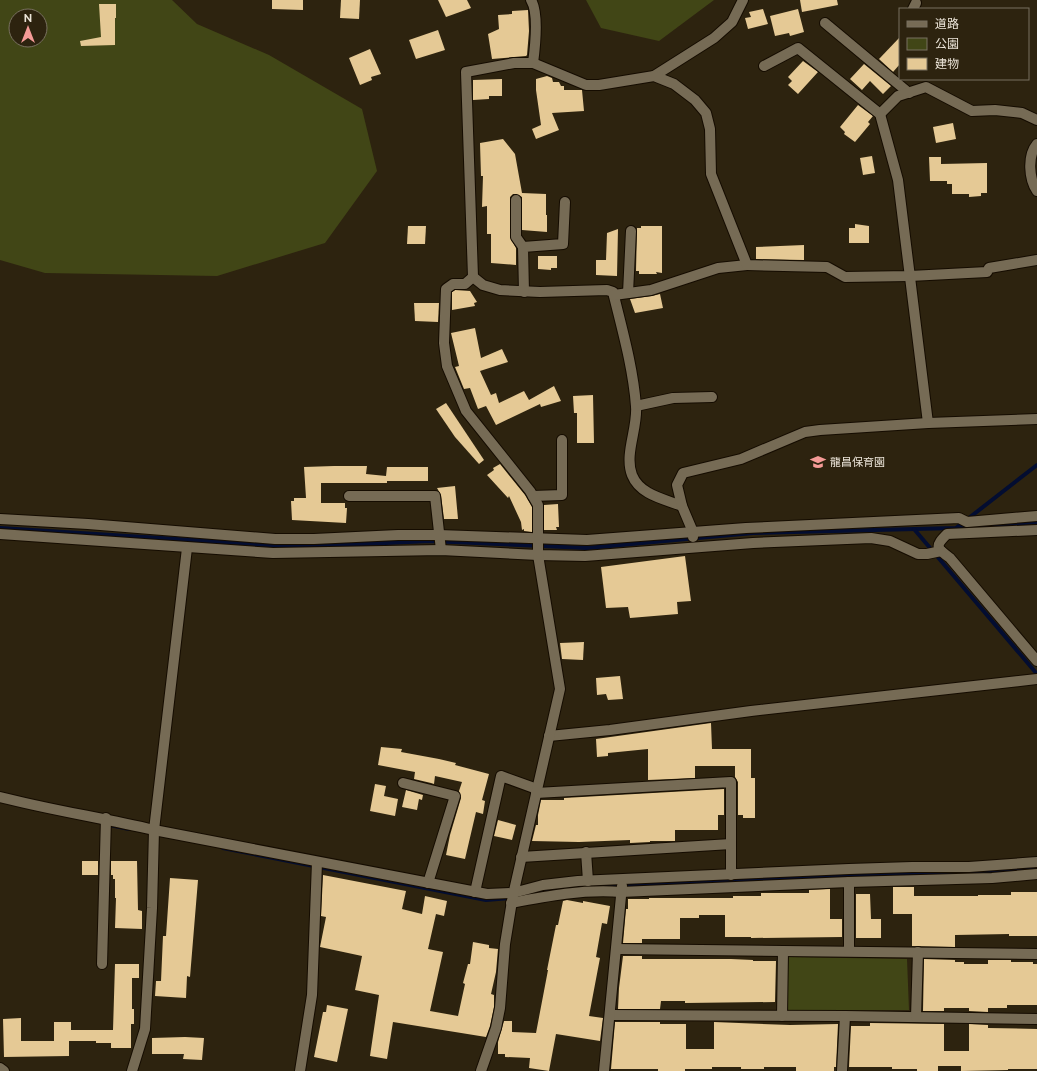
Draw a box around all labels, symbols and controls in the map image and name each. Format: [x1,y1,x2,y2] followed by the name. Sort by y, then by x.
[8,8,48,48] north arrow
[899,8,1029,80] legend
[24,12,32,25] text: N
[935,17,959,31] text: 道路
[935,37,959,51] text: 公園
[935,57,959,71] text: 建物
[809,453,827,471] school or university icon: 龍昌保育園
[830,456,885,469] place label: 龍昌保育園

